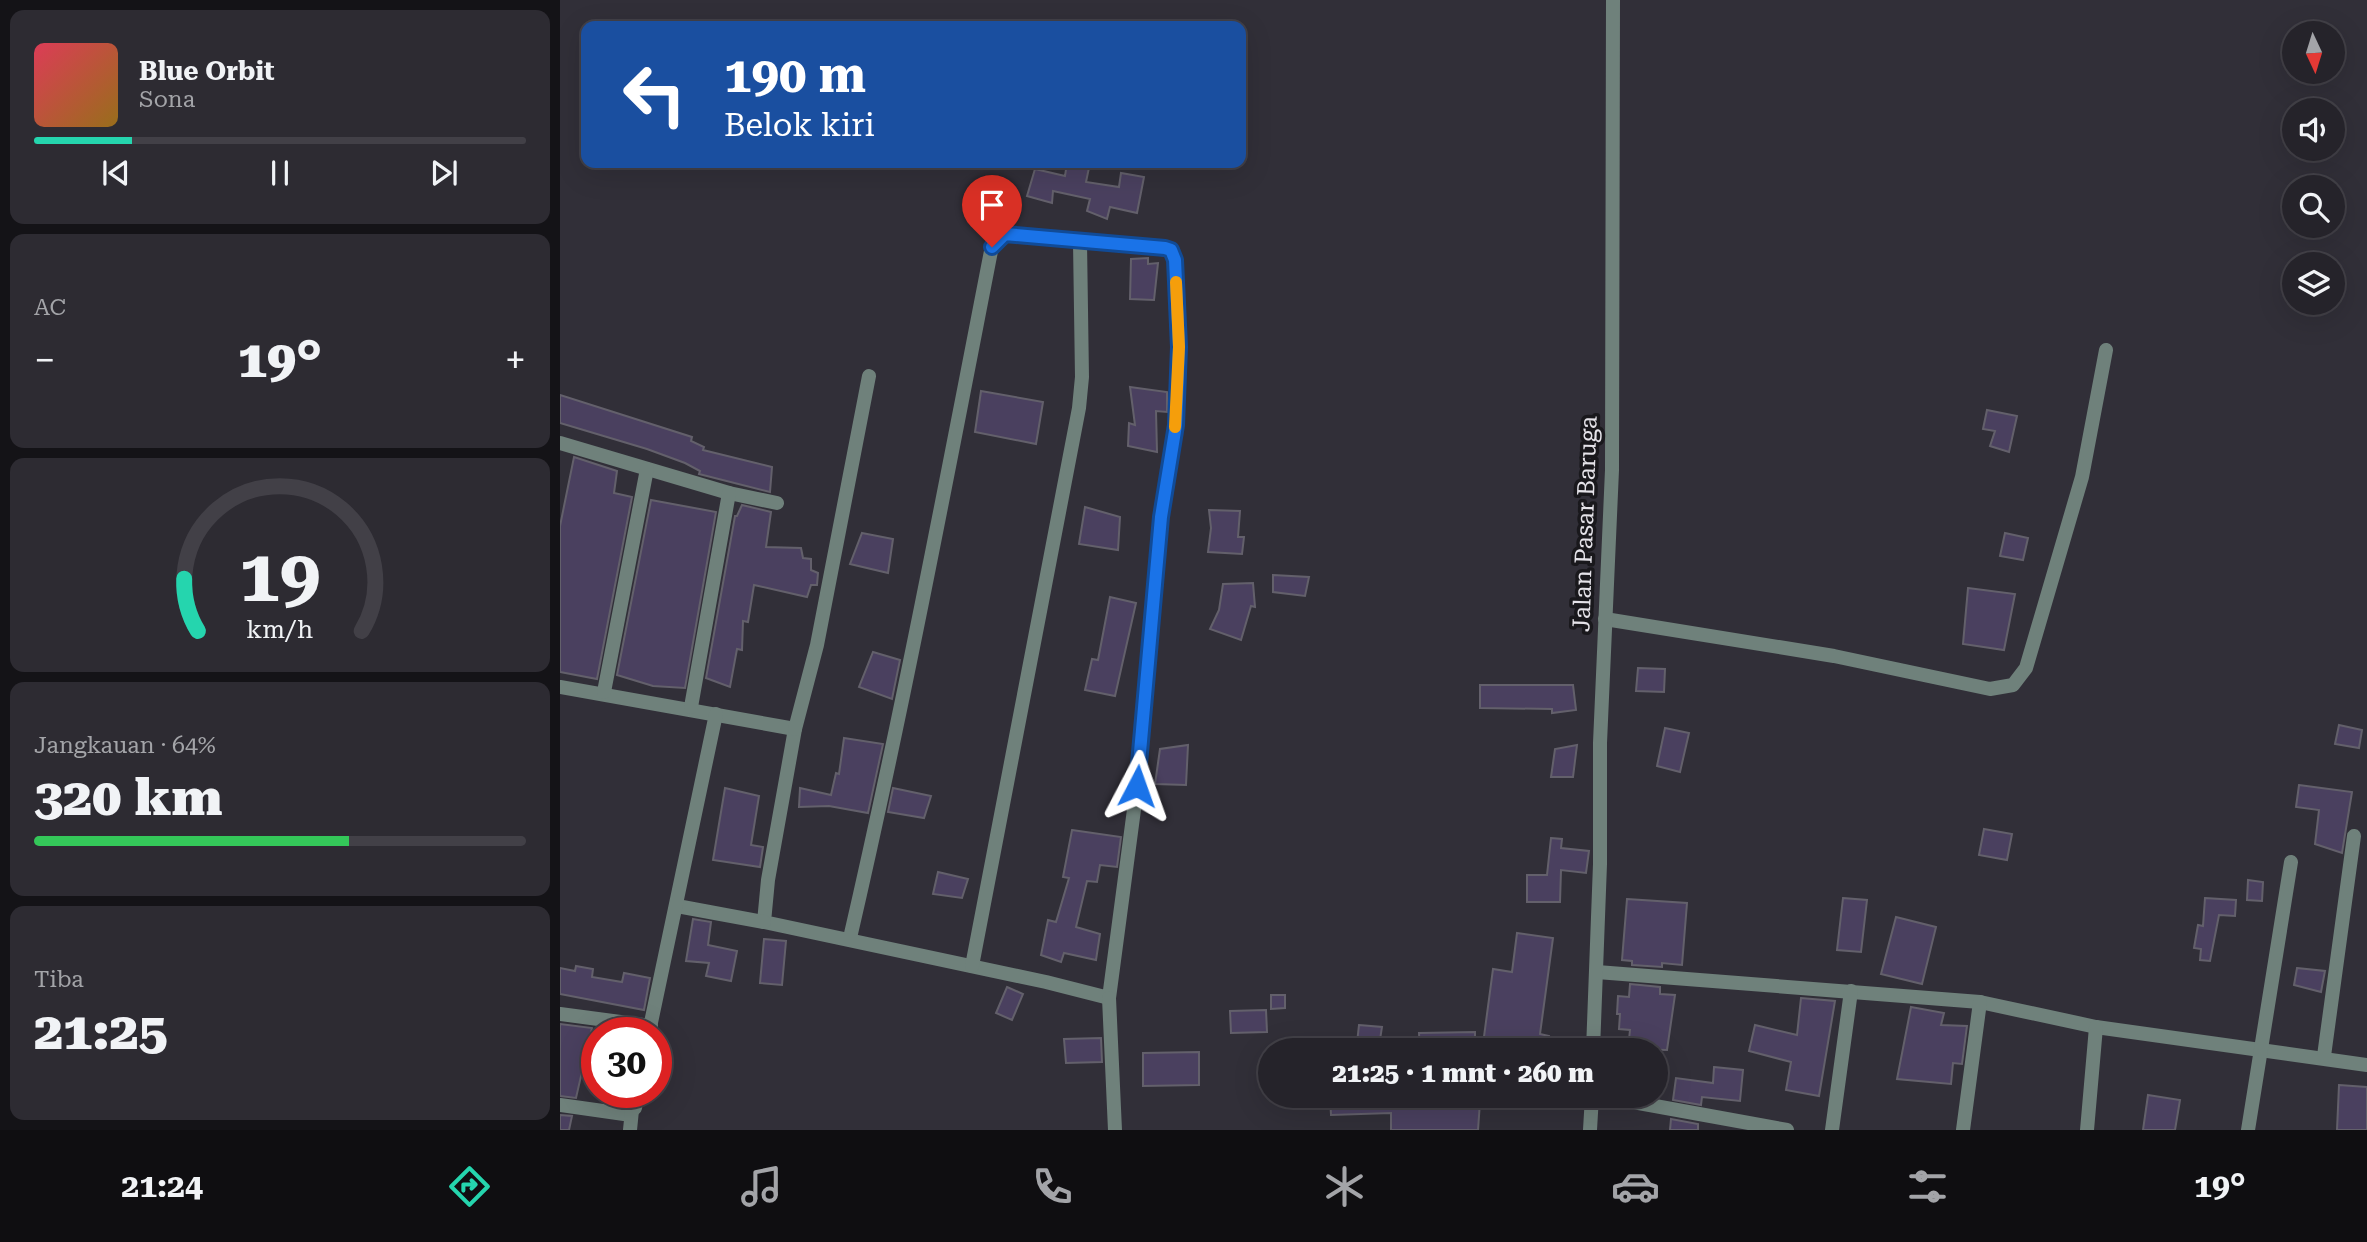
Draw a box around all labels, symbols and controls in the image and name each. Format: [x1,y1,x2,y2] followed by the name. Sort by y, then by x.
[2282,21,2345,84] north arrow
[2282,21,2345,315] map controls
[724,47,866,104] text: 190 m
[609,49,700,140] icon: left
[139,56,275,86] text: Blue Orbit
[139,86,195,113] text: Sona
[2282,98,2345,161] button: sound
[724,106,875,144] text: Belok kiri
[97,154,135,192] icon: previous
[261,154,299,192] icon: pause
[425,154,463,192] icon: next
[962,175,1022,247] pin
[2282,175,2345,238] button: search
[973,186,1011,224] icon: arrive
[2282,252,2345,315] button: layers
[34,294,66,321] text: AC
[238,329,322,390] text: 19°
[34,338,55,382] text: −
[505,338,526,382] text: +
[1567,416,1603,632] street label: Jalan Pasar Baruga
[239,534,321,619] text: 19
[247,615,313,644] text: km/h
[34,732,216,759] text: Jangkauan · 64%
[1100,749,1174,823] position arrow
[34,767,222,828] text: 320 km
[34,966,84,993] text: Tiba
[34,1001,168,1062] text: 21:25
[581,1017,672,1108] speed limit sign: 30
[1332,1058,1594,1088] text: 21:25 · 1 mnt · 260 m
[445,1162,494,1211] icon: directions
[737,1162,786,1211] icon: music
[1028,1162,1077,1211] icon: phone
[1320,1162,1369,1211] icon: climate
[1611,1162,1660,1211] icon: car
[1903,1162,1952,1211] icon: filters
[121,1167,203,1205] text: 21:24
[2194,1167,2246,1205] text: 19°

